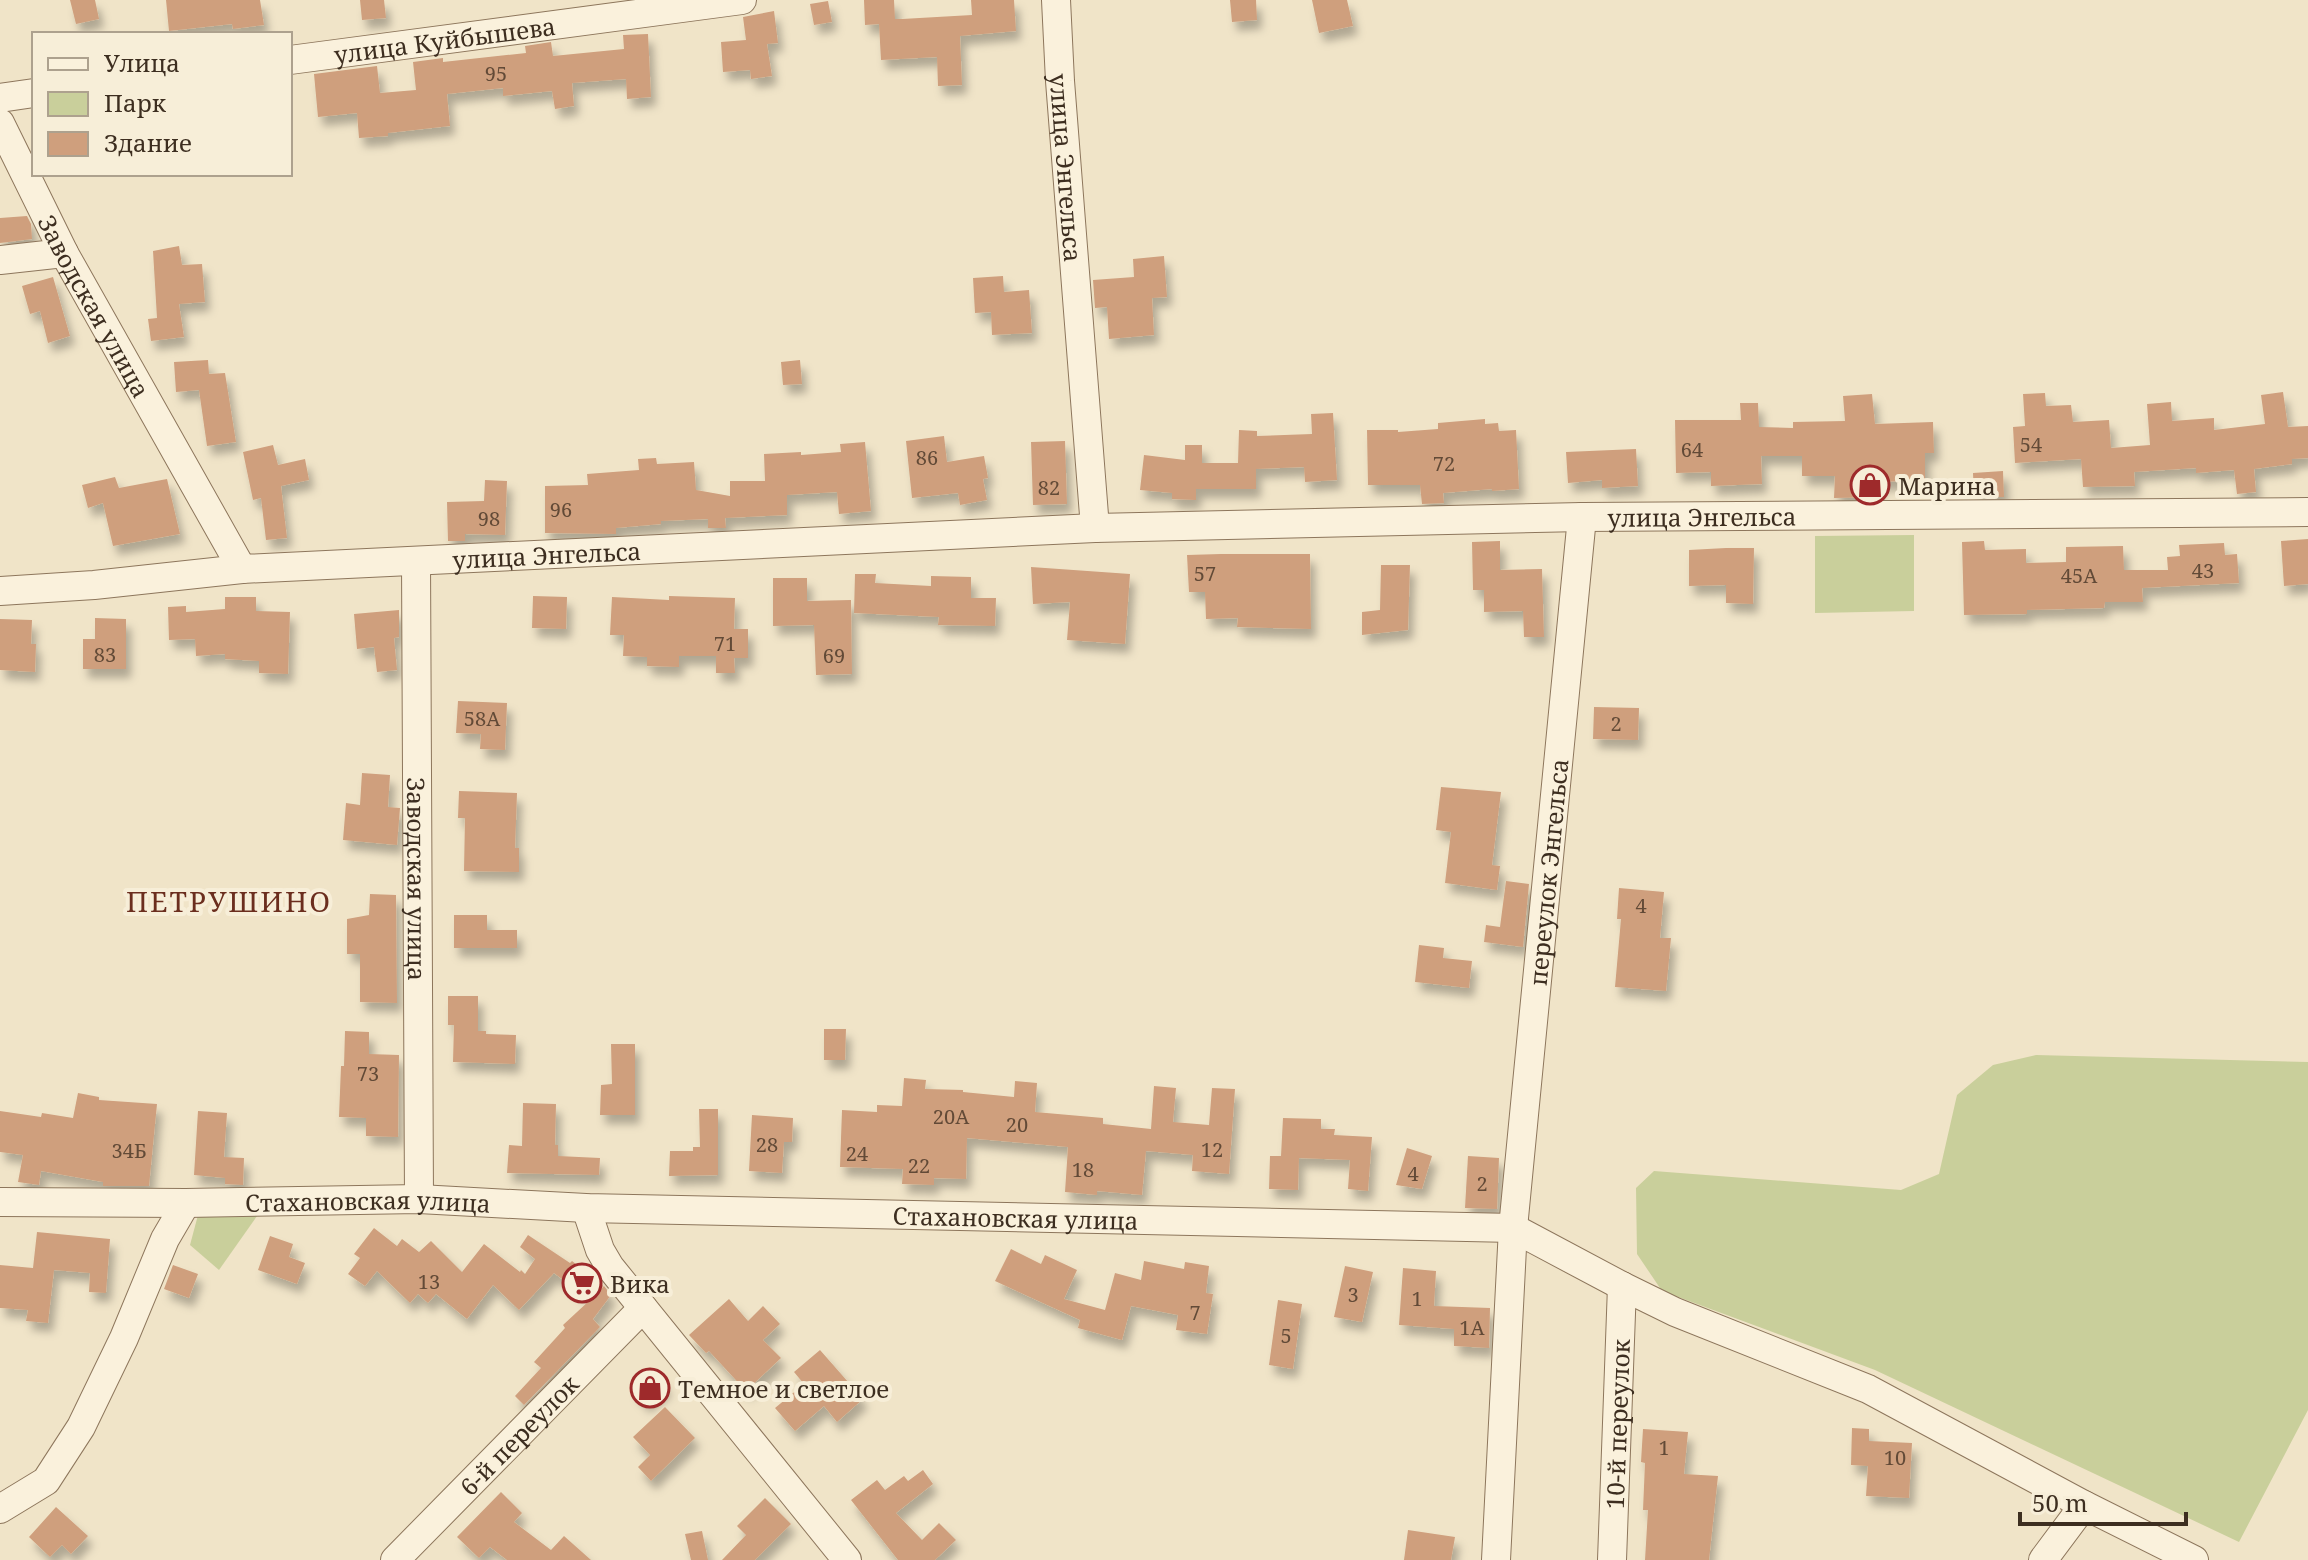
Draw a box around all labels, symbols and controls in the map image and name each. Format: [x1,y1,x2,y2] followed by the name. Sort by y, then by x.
[332,8,557,71] street label: улица Куйбышева
[32,32,292,176] legend
[104,46,180,79] text: Улица
[485,60,507,87] house number: 95
[1043,73,1091,263] street label: улица Энгельса
[104,86,167,119] text: Парк
[104,126,192,159] text: Здание
[31,209,158,403] street label: Заводская улица
[2020,431,2042,458] house number: 54
[1681,436,1703,463] house number: 64
[916,444,938,471] house number: 86
[1433,450,1455,477] house number: 72
[1849,464,1891,506] shop icon: Марина
[1898,469,1996,502] place label: Марина
[1038,474,1060,501] house number: 82
[550,496,572,523] house number: 96
[1607,499,1796,533] street label: улица Энгельса
[478,505,500,532] house number: 98
[451,533,642,575] street label: улица Энгельса
[2192,557,2214,584] house number: 43
[1194,560,1216,587] house number: 57
[2061,562,2098,589] house number: 45А
[714,630,736,657] house number: 71
[94,641,116,668] house number: 83
[823,642,845,669] house number: 69
[464,705,501,732] house number: 58А
[1610,710,1622,737] house number: 2
[1520,757,1575,987] street label: переулок Энгельса
[401,777,434,981] street label: Заводская улица
[126,882,332,920] district label: ПЕТРУШИНО
[1635,892,1647,919] house number: 4
[357,1060,379,1087] house number: 73
[933,1103,970,1130] house number: 20А
[1006,1111,1028,1138] house number: 20
[756,1131,778,1158] house number: 28
[1201,1136,1223,1163] house number: 12
[112,1137,146,1164] house number: 34Б
[846,1140,868,1167] house number: 24
[908,1152,930,1179] house number: 22
[1072,1156,1094,1183] house number: 18
[1407,1160,1419,1187] house number: 4
[1476,1170,1488,1197] house number: 2
[245,1182,492,1219] street label: Стахановская улица
[892,1198,1139,1236] street label: Стахановская улица
[561,1262,603,1304] supermarket icon: Вика
[610,1267,670,1300] place label: Вика
[418,1268,440,1295] house number: 13
[1347,1281,1359,1308] house number: 3
[1411,1285,1423,1312] house number: 1
[1189,1299,1201,1326] house number: 7
[1459,1314,1486,1341] house number: 1А
[1280,1322,1292,1349] house number: 5
[1597,1338,1637,1510] street label: 10-й переулок
[452,1367,586,1502] street label: 6-й переулок
[629,1367,671,1409] shop icon: Темное и светлое
[678,1372,889,1405] place label: Темное и светлое
[1658,1434,1670,1461] house number: 1
[1884,1444,1906,1471] house number: 10
[2020,1476,2186,1526] scale bar
[2032,1486,2088,1519] text: 50 m

